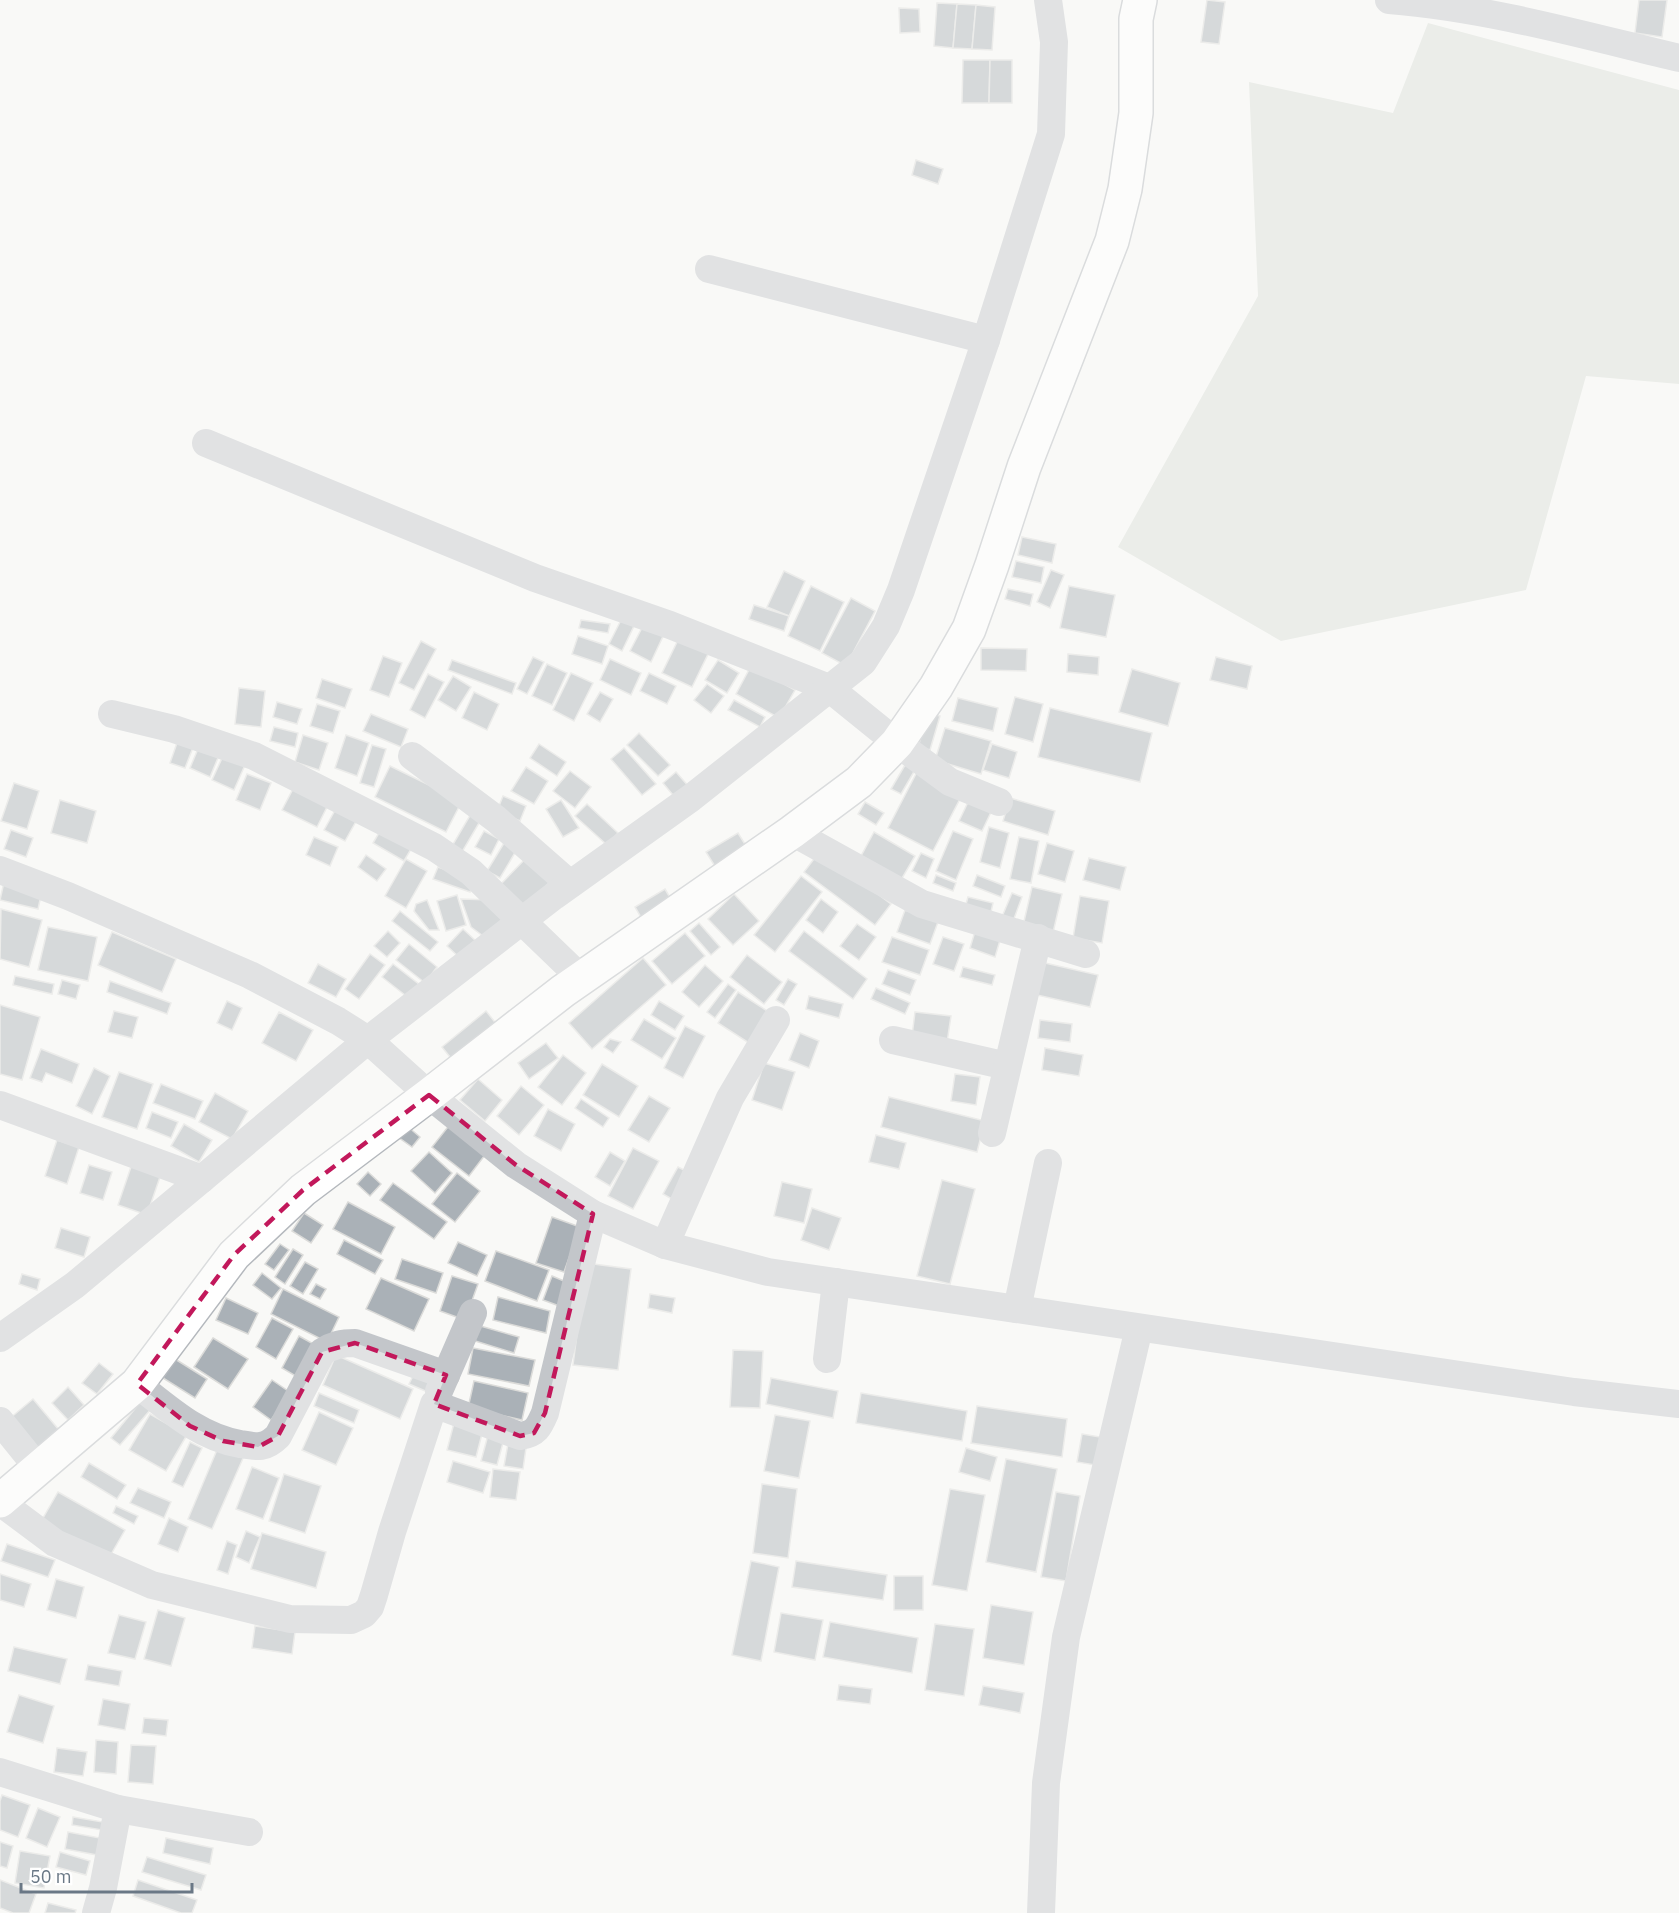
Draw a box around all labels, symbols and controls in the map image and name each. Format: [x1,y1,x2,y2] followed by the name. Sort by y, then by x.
[21,1856,192,1894] scale bar
[30,1865,72,1888] text: 50 m

